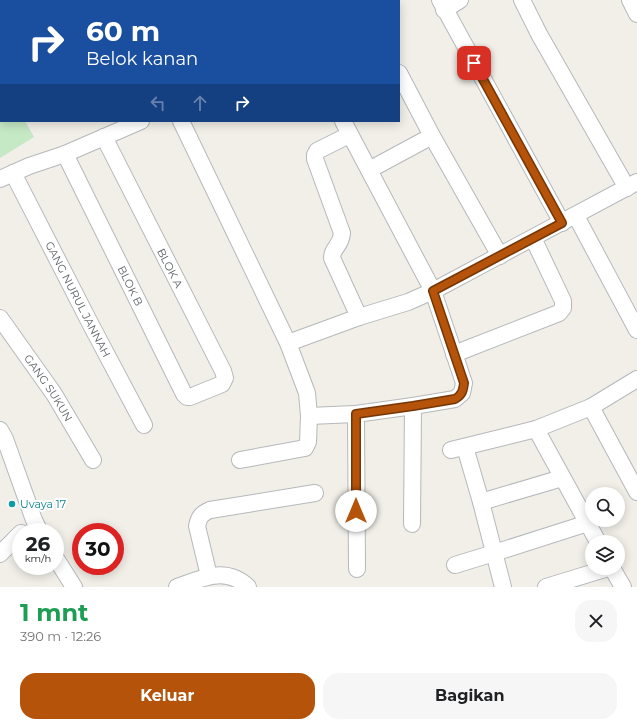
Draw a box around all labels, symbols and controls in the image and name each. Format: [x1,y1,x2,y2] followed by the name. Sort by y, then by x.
[86,14,160,48] text: 60 m
[20,16,72,68] icon: right
[457,46,491,80] pin
[86,48,198,70] text: Belok kanan
[463,52,485,74] icon: arrive
[147,92,169,114] icon: left
[189,92,211,114] icon: ahead
[231,92,253,114] icon: right
[42,239,114,360] street label: GANG NURUL JANNAH
[154,246,186,290] street label: BLOK A
[115,263,146,308] street label: BLOK B
[21,352,76,424] street label: GANG SUKUN
[585,487,625,575] map controls
[585,487,625,527] button: search
[335,490,377,532] position arrow
[20,497,66,511] place label: Uvaya 17
[7,499,17,509] marker: Uvaya 17
[72,523,124,575] speed limit sign: 30
[26,532,50,556] text: 26
[585,535,625,575] button: layers
[25,552,51,565] text: km/h
[20,598,88,627] text: 1 mnt
[575,600,617,642] button: close
[20,628,101,644] text: 390 m · 12:26
[20,673,315,719] button: Keluar
[323,673,617,719] button: Bagikan

